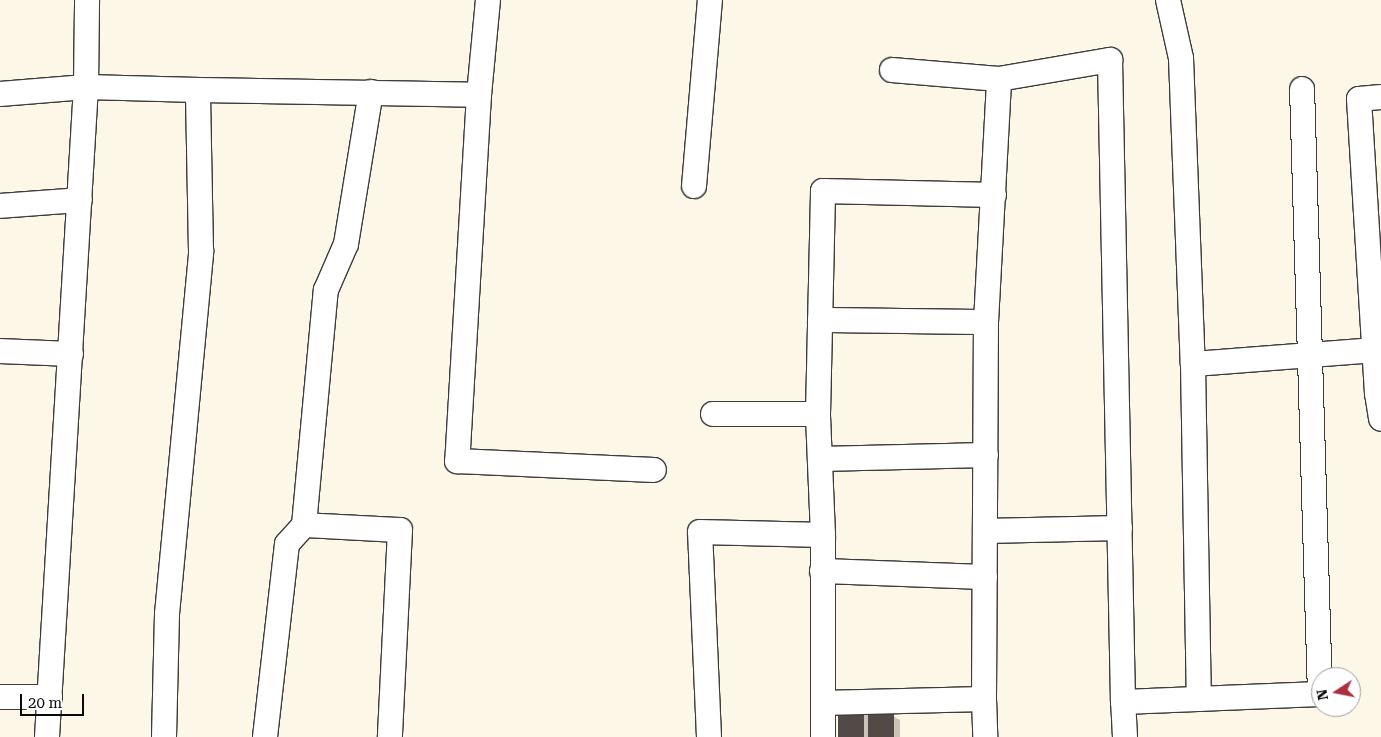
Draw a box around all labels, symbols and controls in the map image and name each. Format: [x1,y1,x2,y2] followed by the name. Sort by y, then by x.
[1311,667,1361,717] north arrow
[22,684,86,716] scale bar
[1313,688,1331,701] text: N
[28,694,62,712] text: 20 m

